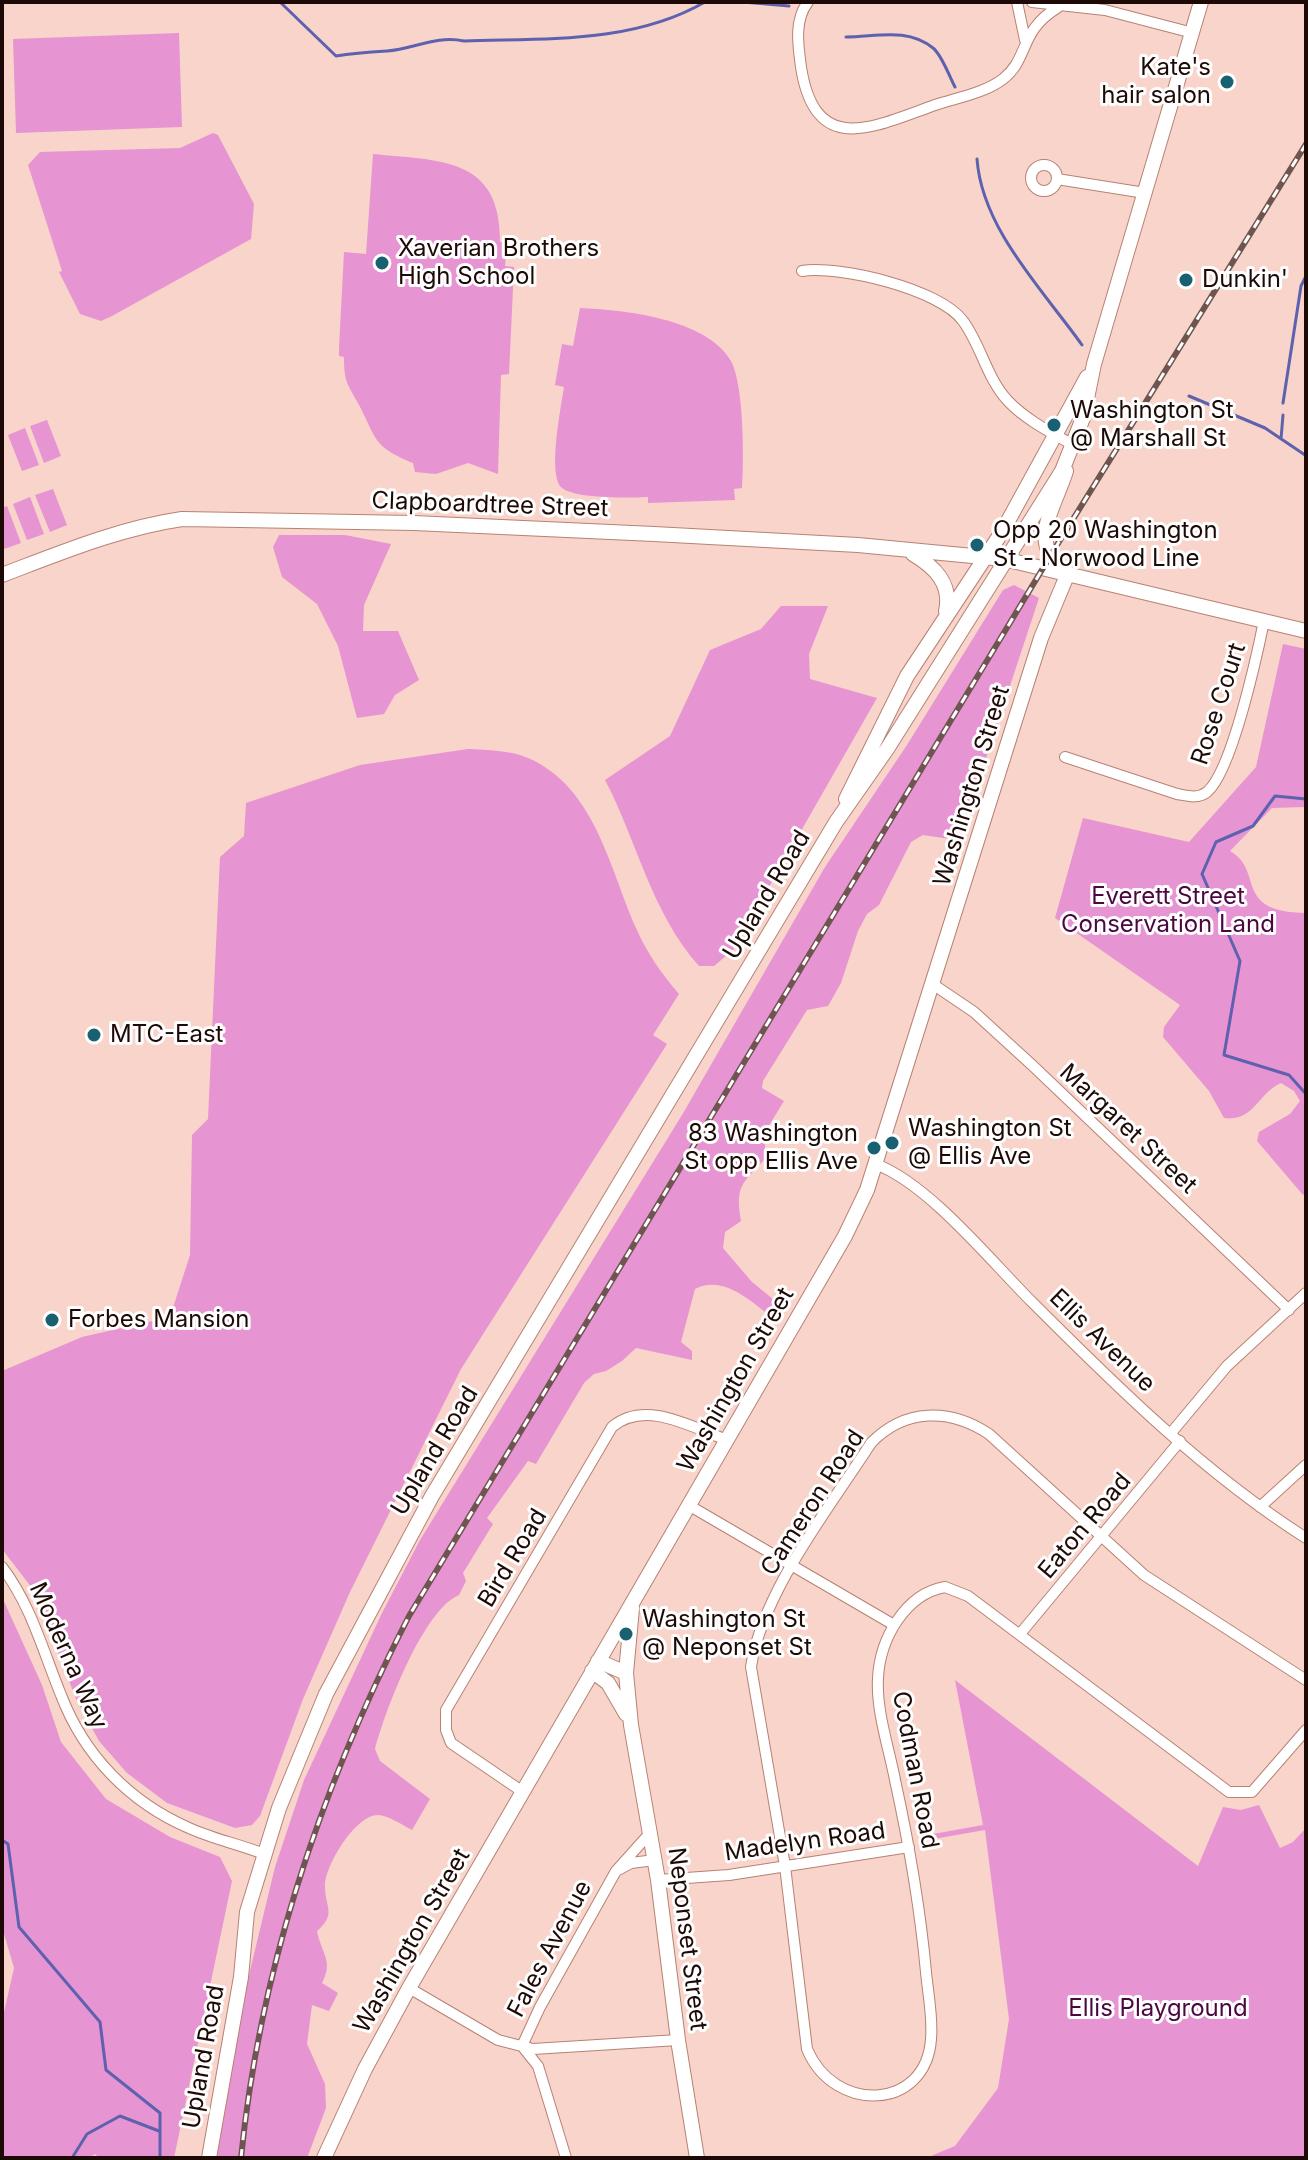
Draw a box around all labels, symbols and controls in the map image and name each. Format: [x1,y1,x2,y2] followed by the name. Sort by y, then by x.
[1101,54,1211,110] place label: Kate's hair salon
[1218,73,1236,91] marker: Kate's hair salon
[398,235,599,291] place label: Xaverian Brothers High School
[373,254,391,272] marker: Xaverian Brothers High School
[1202,266,1288,294] place label: Dunkin'
[1177,271,1195,289] marker: Dunkin'
[1070,397,1234,453] place label: Washington St @ Marshall St
[1045,416,1063,434] marker: Washington St @ Marshall St
[371,486,609,524] street label: Clapboardtree Street
[993,517,1218,573] place label: Opp 20 Washington St - Norwood Line
[968,536,986,554] marker: Opp 20 Washington St - Norwood Line
[1186,640,1252,768] street label: Rose Court
[928,682,1016,890] street label: Washington Street
[717,825,817,965] street label: Upland Road
[1061,883,1275,939] park label: Everett Street Conservation Land
[110,1021,223,1049] place label: MTC-East
[85,1026,103,1044] marker: MTC-East
[1053,1058,1203,1200] street label: Margaret Street
[908,1115,1072,1171] place label: Washington St @ Ellis Ave
[684,1120,858,1176] place label: 83 Washington St opp Ellis Ave
[883,1134,901,1152] marker: Washington St @ Ellis Ave
[865,1139,883,1157] marker: 83 Washington St opp Ellis Ave
[671,1283,801,1477] street label: Washington Street
[1043,1284,1161,1398] street label: Ellis Avenue
[68,1306,250,1334] place label: Forbes Mansion
[43,1311,61,1329] marker: Forbes Mansion
[385,1381,485,1521] street label: Upland Road
[755,1425,871,1581] street label: Cameron Road
[1033,1467,1137,1585] street label: Eaton Road
[472,1504,554,1612] street label: Bird Road
[23,1578,113,1734] street label: Moderna Way
[642,1606,812,1662] place label: Washington St @ Neponset St
[617,1625,635,1643] marker: Washington St @ Neponset St
[886,1689,944,1851] street label: Codman Road
[723,1816,887,1868] street label: Madelyn Road
[347,1844,477,2038] street label: Washington Street
[661,1846,713,2032] street label: Neponset Street
[502,1876,598,2022] street label: Fales Avenue
[177,1983,231,2131] street label: Upland Road
[1068,1995,1248,2023] park label: Ellis Playground

